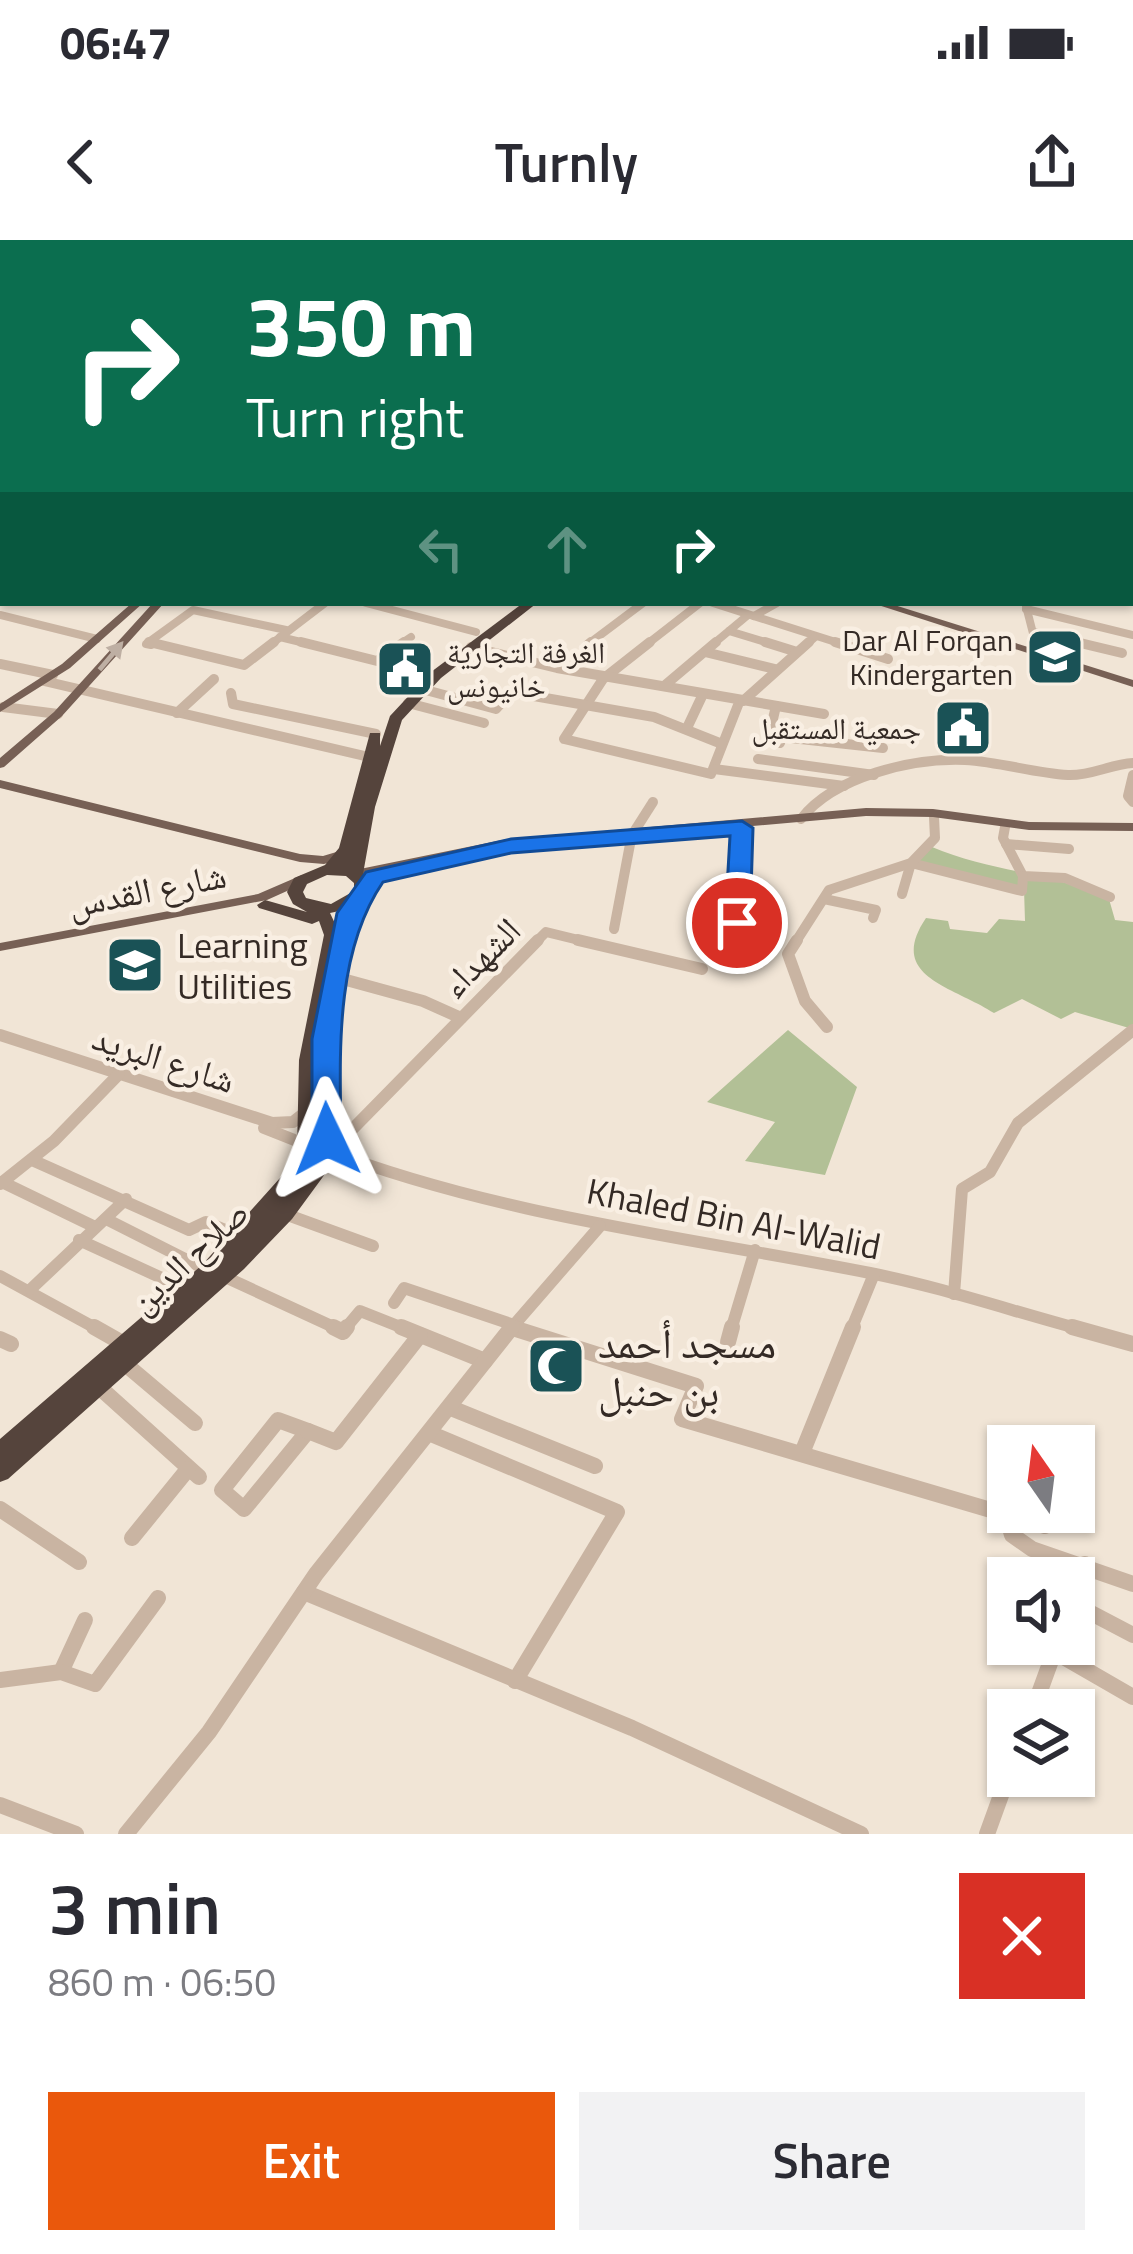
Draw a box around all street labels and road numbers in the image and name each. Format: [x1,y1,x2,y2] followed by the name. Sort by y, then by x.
[63,847,231,931] street label: شارع القدس
[427,904,533,1010] street label: الشهداء
[86,1009,242,1107] street label: شارع البريد
[582,1163,886,1273] street label: Khaled Bin Al-Walid
[115,1186,261,1326] street label: صلاح الدين

